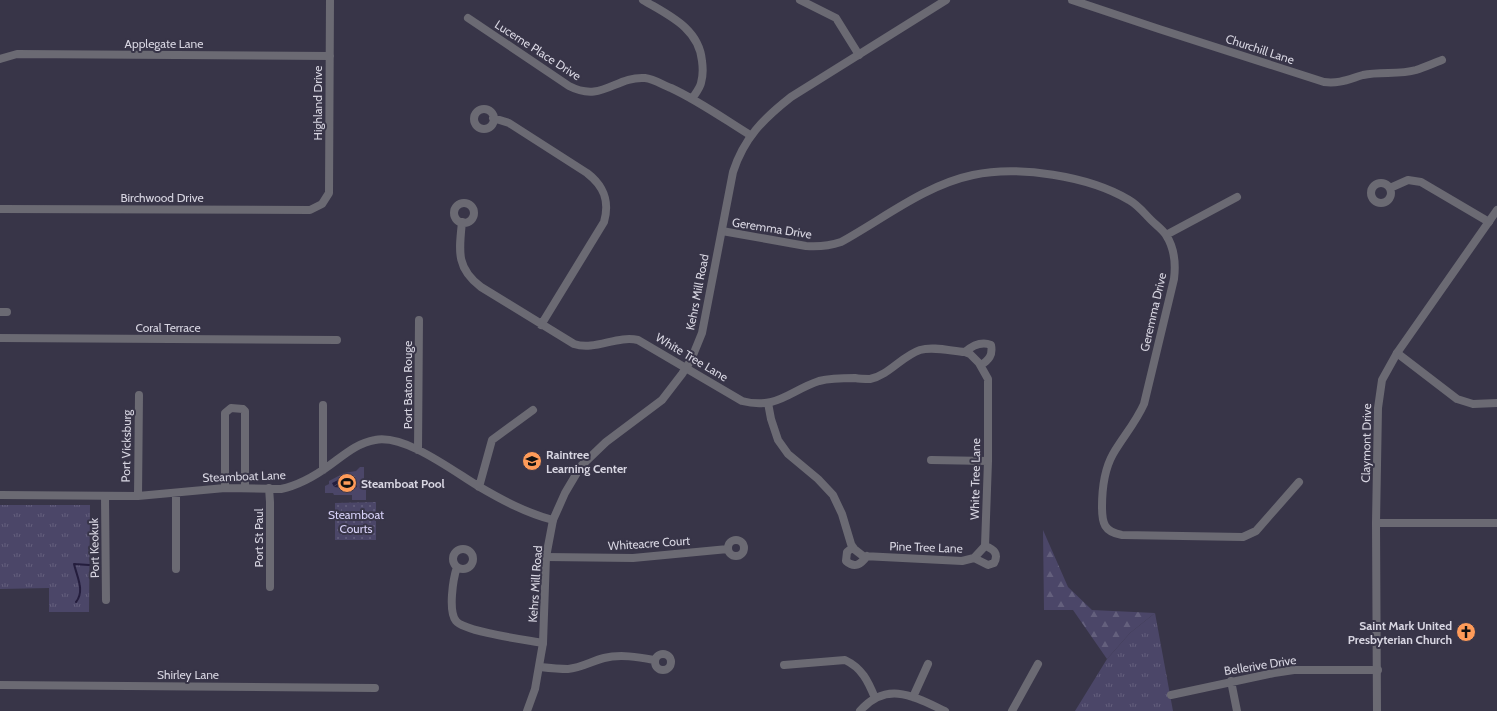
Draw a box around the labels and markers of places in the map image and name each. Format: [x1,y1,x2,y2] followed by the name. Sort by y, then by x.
[546,447,627,476] place label: Raintree Learning Center
[521,450,543,472] school or university icon: Raintree Learning Center
[336,472,358,494] sports icon: Steamboat Pool
[361,476,445,491] place label: Steamboat Pool
[1348,618,1452,647] place label: Saint Mark United Presbyterian Church
[1455,621,1477,643] church icon: Saint Mark United Presbyterian Church

